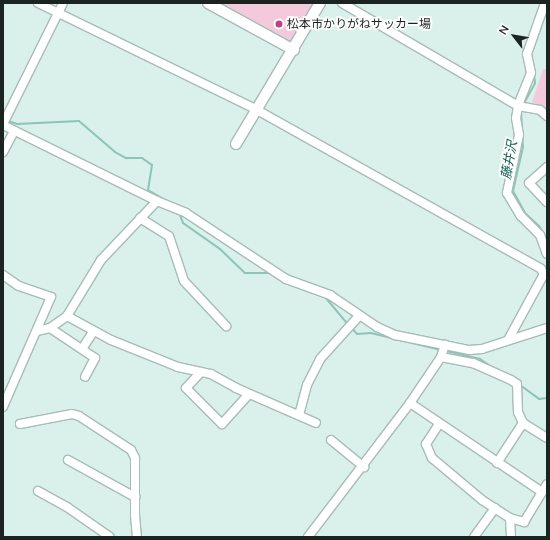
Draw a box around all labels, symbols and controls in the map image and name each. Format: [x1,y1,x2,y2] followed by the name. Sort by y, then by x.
[494,16,534,56] north arrow
[287,17,431,31] place label: 松本市かりがねサッカー場
[274,19,284,29] marker: 松本市かりがねサッカー場
[496,23,512,37] text: N
[498,139,520,181] water label: 藤井沢

